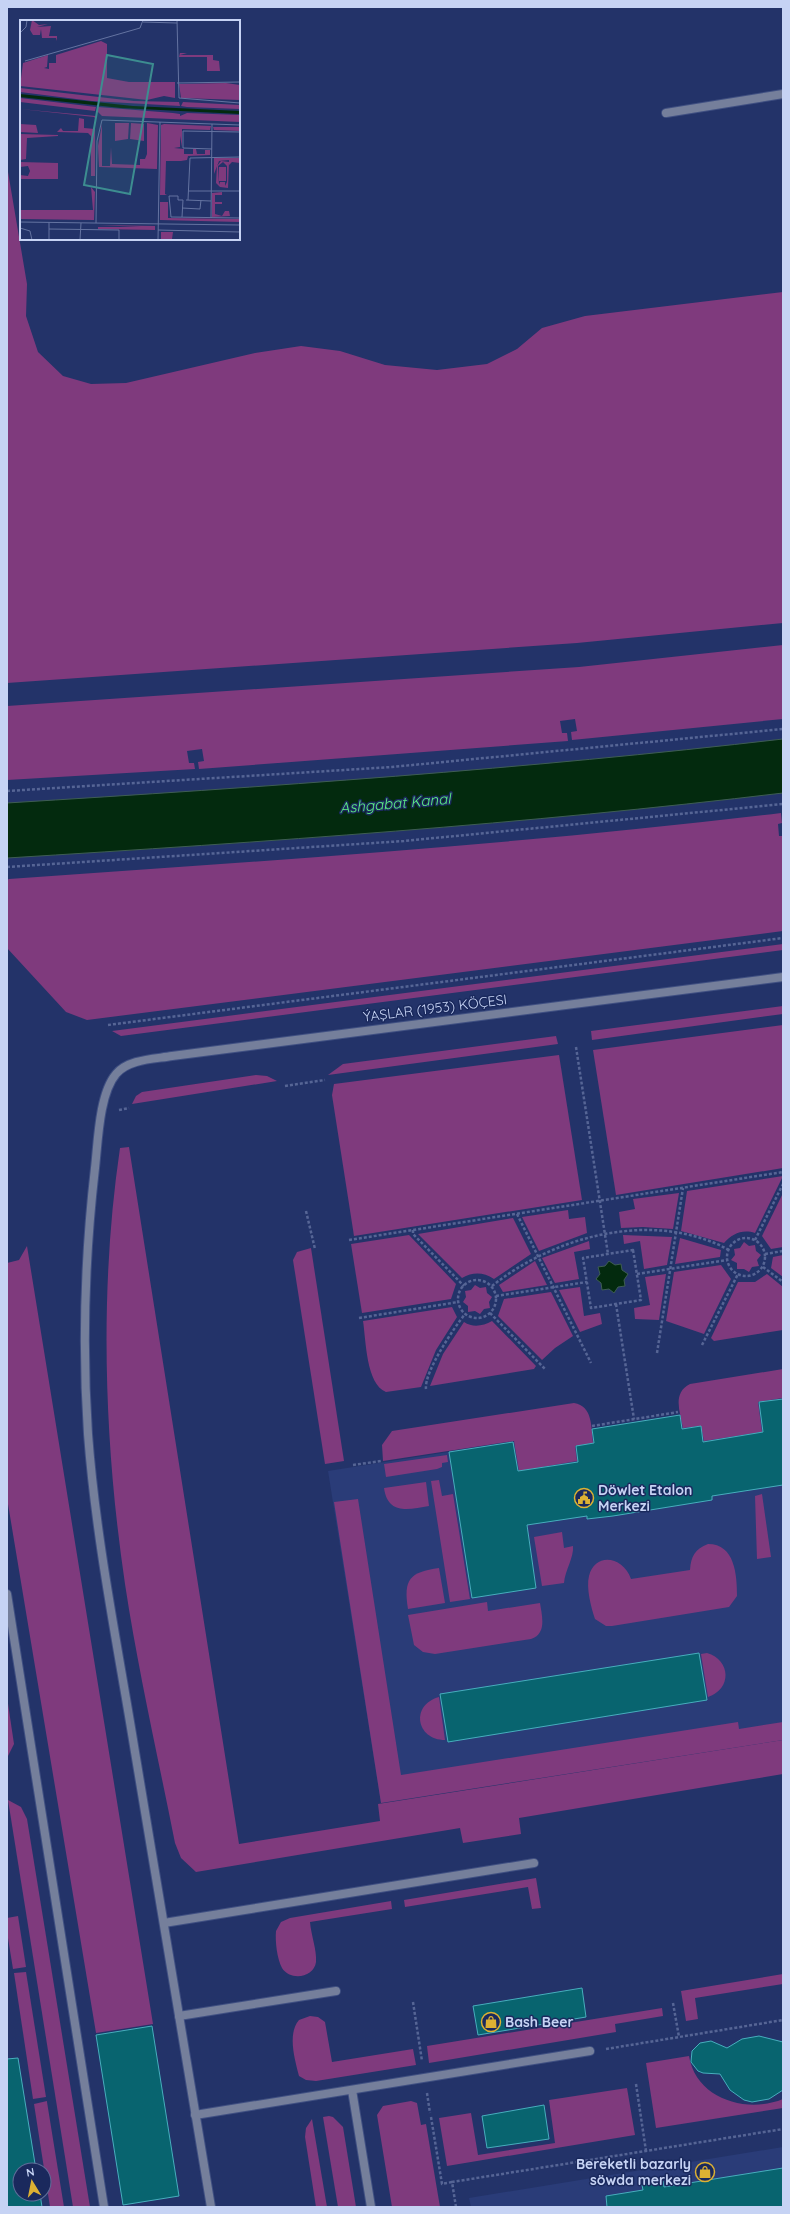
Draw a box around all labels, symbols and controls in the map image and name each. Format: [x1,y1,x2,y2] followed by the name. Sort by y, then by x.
[20,20,240,240] inset map
[339,789,453,817] water label: Ashgabat Kanal
[362,990,508,1026] street label: ÝAŞLAR (1953) KÖÇESI
[598,1481,692,1515] place label: Döwlet Etalon Merkezi
[573,1487,595,1509] public building icon: Döwlet Etalon Merkezi
[480,2011,502,2033] shop icon: Bash Beer
[505,2013,574,2031] place label: Bash Beer
[576,2155,691,2189] place label: Bereketli bazarly söwda merkezi
[694,2161,716,2183] shop icon: Bereketli bazarly söwda merkezi
[12,2162,52,2202] north arrow
[25,2165,35,2180] text: N

